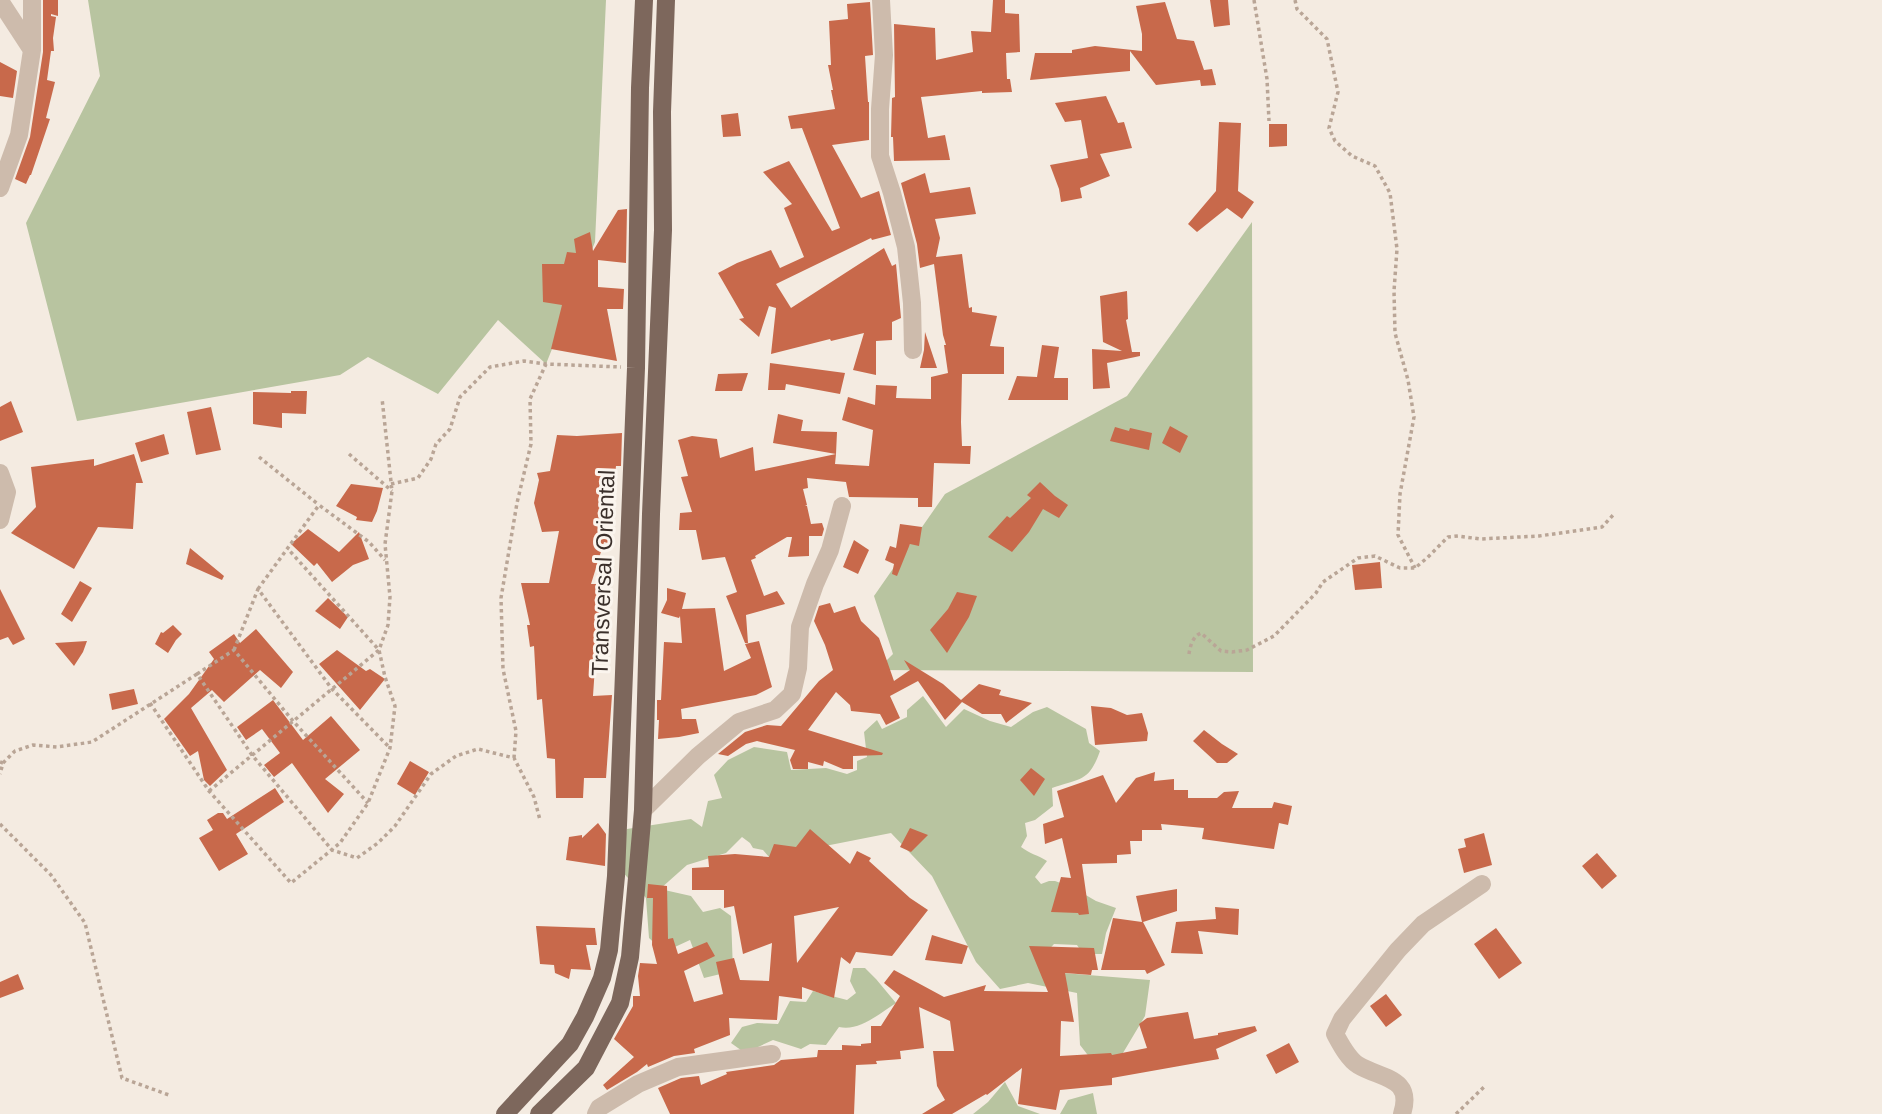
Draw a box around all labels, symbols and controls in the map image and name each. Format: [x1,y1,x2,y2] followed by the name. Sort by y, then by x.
[586,469,620,677] street label: Transversal Oriental

